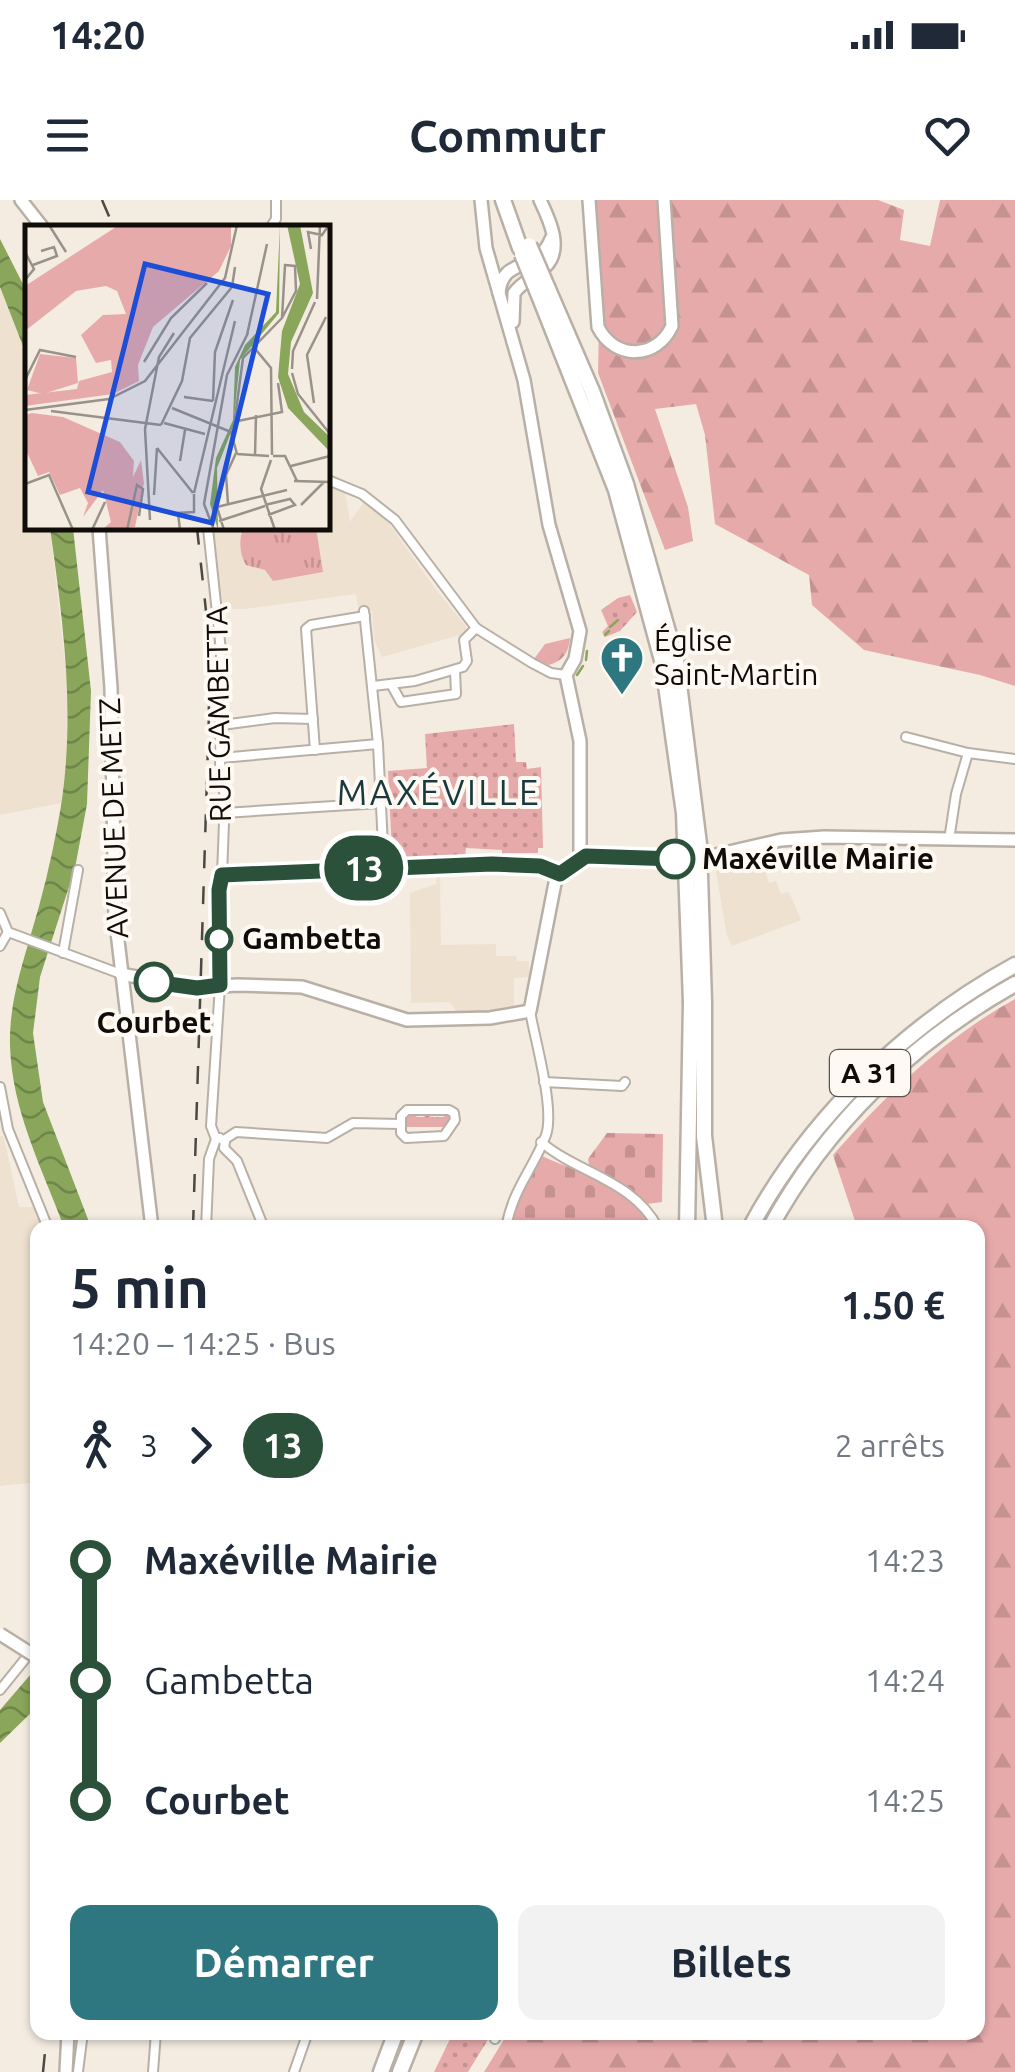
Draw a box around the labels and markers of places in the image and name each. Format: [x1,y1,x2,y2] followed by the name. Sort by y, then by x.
[654,622,818,691] place label: Église Saint-Martin
[599,635,645,696] church icon: Église Saint-Martin
[656,840,694,878] marker: Maxéville Mairie
[702,841,934,875] place label: Maxéville Mairie
[242,921,382,955] place label: Gambetta
[206,926,232,952] marker: Gambetta
[135,963,173,1001] marker: Courbet
[96,1005,212,1039] place label: Courbet

